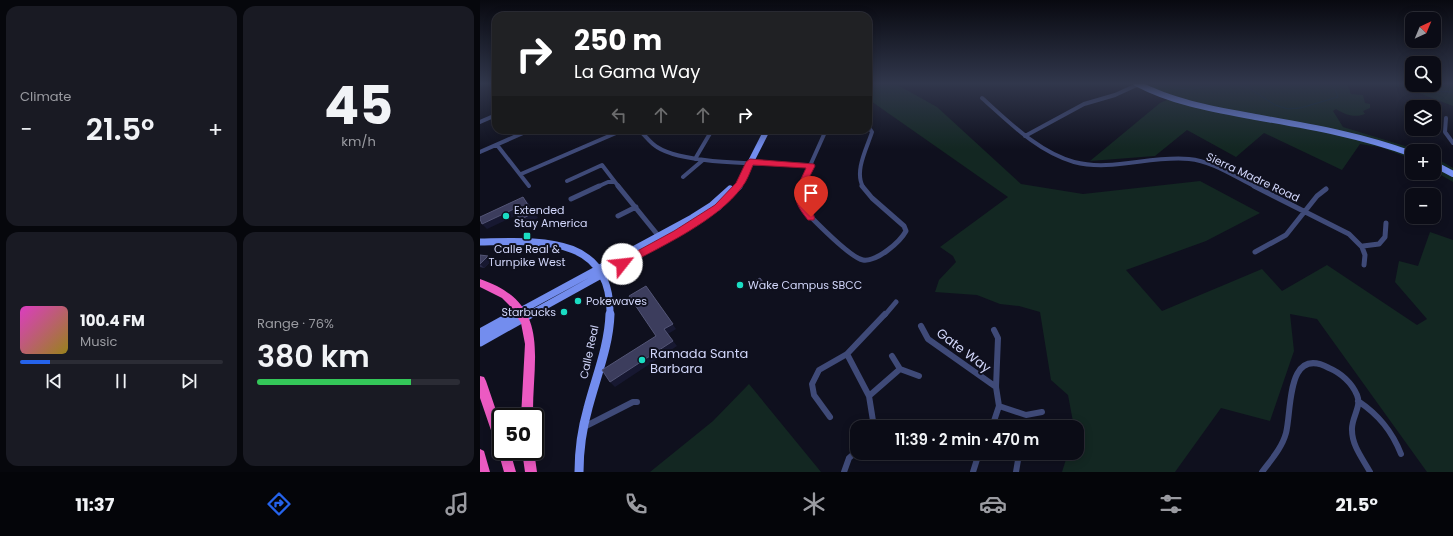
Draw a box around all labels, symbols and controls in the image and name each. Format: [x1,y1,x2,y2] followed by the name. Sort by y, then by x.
[1405,12,1441,48] north arrow
[1405,12,1441,224] map controls
[574,21,662,60] text: 250 m
[508,28,560,80] icon: right
[1405,56,1441,92] button: search
[574,59,700,84] text: La Gama Way
[324,69,393,142] text: 45
[20,87,71,106] text: Climate
[1405,100,1441,136] button: layers
[608,104,630,126] icon: left
[650,104,672,126] icon: ahead
[692,104,714,126] icon: ahead
[734,104,756,126] icon: right
[86,108,154,151] text: 21.5°
[20,114,32,145] text: −
[208,114,223,145] text: +
[341,132,376,151] text: km/h
[1405,144,1441,180] button: +
[1204,148,1302,206] street label: Sierra Madre Road
[794,176,828,217] pin
[800,182,822,204] icon: arrive
[1405,188,1441,224] button: −
[514,202,588,231] place label: Extended Stay America
[501,211,511,221] marker: Extended Stay America
[522,231,532,241] marker: Calle Real & Turnpike West
[489,241,566,270] place label: Calle Real & Turnpike West
[601,243,643,285] position arrow
[748,277,862,293] place label: Wake Campus SBCC
[735,280,745,290] marker: Wake Campus SBCC
[586,293,647,309] place label: Pokewaves
[573,296,583,306] marker: Pokewaves
[501,304,556,320] place label: Starbucks
[559,307,569,317] marker: Starbucks
[80,310,145,331] text: 100.4 FM
[257,314,334,333] text: Range · 76%
[575,324,603,380] street label: Calle Real
[932,324,995,378] street label: Gate Way
[80,332,117,351] text: Music
[257,335,370,378] text: 380 km
[650,344,748,378] place label: Ramada Santa Barbara
[637,355,647,365] marker: Ramada Santa Barbara
[43,370,65,392] icon: previous
[110,370,132,392] icon: pause
[178,370,200,392] icon: next
[492,408,544,460] speed limit sign: 50
[895,429,1039,450] text: 11:39 · 2 min · 470 m
[265,490,293,518] icon: directions
[443,490,471,518] icon: music
[622,490,650,518] icon: phone
[800,490,828,518] icon: climate
[979,490,1007,518] icon: car
[1157,490,1185,518] icon: filters
[75,492,114,517] text: 11:37
[1336,492,1378,517] text: 21.5°

